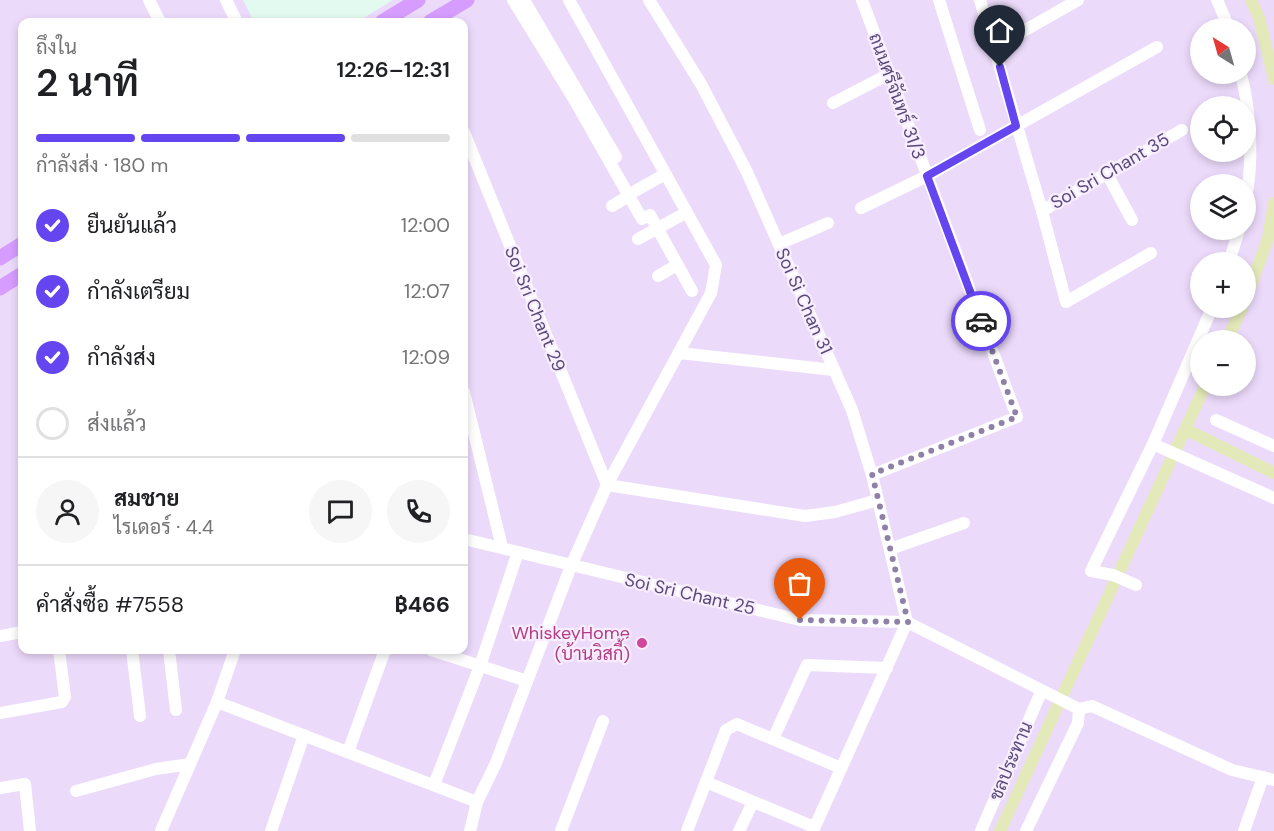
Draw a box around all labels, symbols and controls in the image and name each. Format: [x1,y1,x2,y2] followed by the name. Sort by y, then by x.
[974,5,1025,67] pin
[983,14,1016,47] icon: home
[1190,18,1256,84] north arrow
[1190,18,1256,396] map controls
[863,29,932,162] street label: ถนนศรีจันทร์ 31/3
[36,34,77,60] text: ถึงใน
[336,55,450,84] text: 12:26–12:31
[36,57,139,108] text: 2 นาที
[1190,96,1256,162] button: locate
[1046,127,1174,215] street label: Soi Sri Chant 35
[36,152,168,178] text: กำลังส่ง · 180 m
[1190,174,1256,240] button: layers
[36,209,69,242] icon: check
[87,211,177,240] text: ยืนยันแล้ว
[401,212,450,238] text: 12:00
[499,243,571,375] street label: Soi Sri Chant 29
[770,244,838,358] street label: Soi Si Chan 31
[1190,252,1256,318] button: +
[36,275,69,308] icon: check
[87,277,190,306] text: กำลังเตรียม
[404,278,450,304] text: 12:07
[951,291,1011,351] courier
[965,305,998,338] icon: car
[1190,330,1256,396] button: −
[36,341,69,374] icon: check
[87,343,156,372] text: กำลังส่ง
[402,344,450,370] text: 12:09
[87,409,147,438] text: ส่งแล้ว
[36,480,99,543] button: person
[309,480,372,543] button: chat
[387,480,450,543] button: phone
[114,484,180,513] text: สมชาย
[114,514,214,540] text: ไรเดอร์ · 4.4
[774,558,825,620] pin
[622,567,758,621] street label: Soi Sri Chant 25
[783,567,816,600] icon: bag
[36,590,184,619] text: คำสั่งซื้อ #7558
[395,590,450,619] text: ฿466
[511,621,630,666] place label: WhiskeyHome (บ้านวิสกี้)
[635,636,649,650] marker: WhiskeyHome (บ้านวิสกี้)
[984,718,1038,804] street label: ชลประทาน

